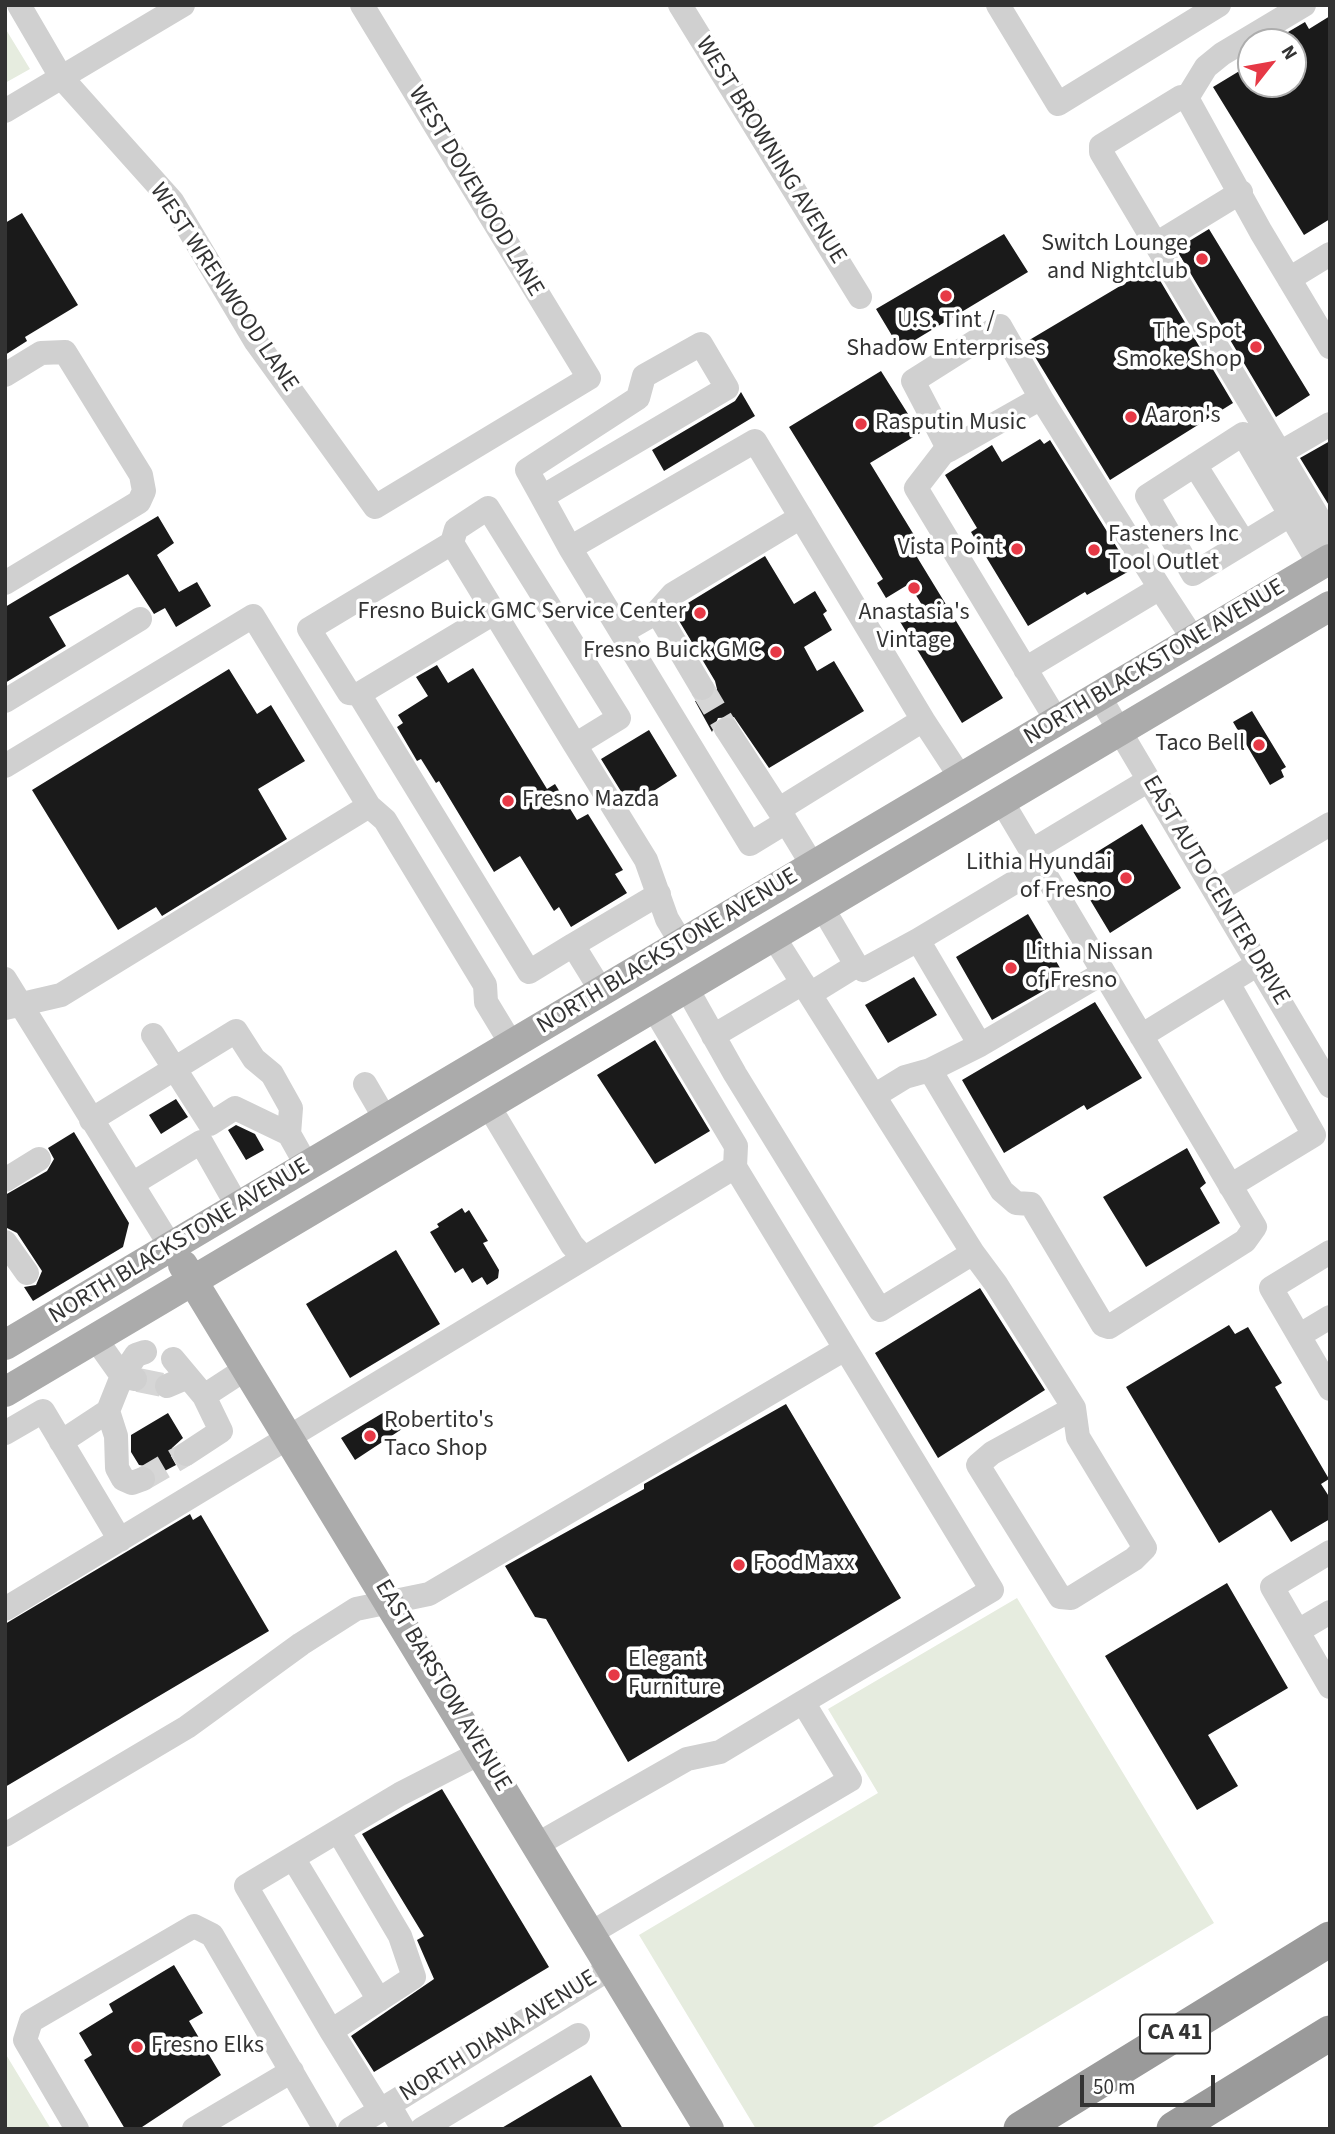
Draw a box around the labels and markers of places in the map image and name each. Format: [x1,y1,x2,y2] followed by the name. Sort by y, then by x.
[1041,231,1188,287] place label: Switch Lounge and Nightclub
[1194,251,1210,267] marker: Switch Lounge and Nightclub
[938,288,954,304] marker: U.S. Tint / Shadow Enterprises
[846,308,1046,364] place label: U.S. Tint / Shadow Enterprises
[1116,319,1242,375] place label: The Spot Smoke Shop
[1248,339,1264,355] marker: The Spot Smoke Shop
[1145,403,1220,431] place label: Aaron's
[1123,409,1139,425] marker: Aaron's
[875,410,1026,438] place label: Rasputin Music
[853,416,869,432] marker: Rasputin Music
[1108,522,1239,578] place label: Fasteners Inc Tool Outlet
[897,535,1003,563] place label: Vista Point
[1009,541,1025,557] marker: Vista Point
[1086,542,1102,558] marker: Fasteners Inc Tool Outlet
[906,580,922,596] marker: Anastasia's Vintage
[358,599,686,627] place label: Fresno Buick GMC Service Center
[858,600,970,656] place label: Anastasia's Vintage
[692,605,708,621] marker: Fresno Buick GMC Service Center
[583,638,762,666] place label: Fresno Buick GMC
[768,644,784,660] marker: Fresno Buick GMC
[1155,731,1245,759] place label: Taco Bell
[1251,737,1267,753] marker: Taco Bell
[522,787,659,815] place label: Fresno Mazda
[500,793,516,809] marker: Fresno Mazda
[966,850,1112,906] place label: Lithia Hyundai of Fresno
[1118,870,1134,886] marker: Lithia Hyundai of Fresno
[1025,940,1153,996] place label: Lithia Nissan of Fresno
[1003,960,1019,976] marker: Lithia Nissan of Fresno
[384,1408,494,1464] place label: Robertito's Taco Shop
[362,1428,378,1444] marker: Robertito's Taco Shop
[753,1551,855,1579] place label: FoodMaxx
[731,1557,747,1573] marker: FoodMaxx
[628,1647,721,1703] place label: Elegant Furniture
[606,1667,622,1683] marker: Elegant Furniture
[151,2033,264,2061] place label: Fresno Elks
[129,2039,145,2055] marker: Fresno Elks

